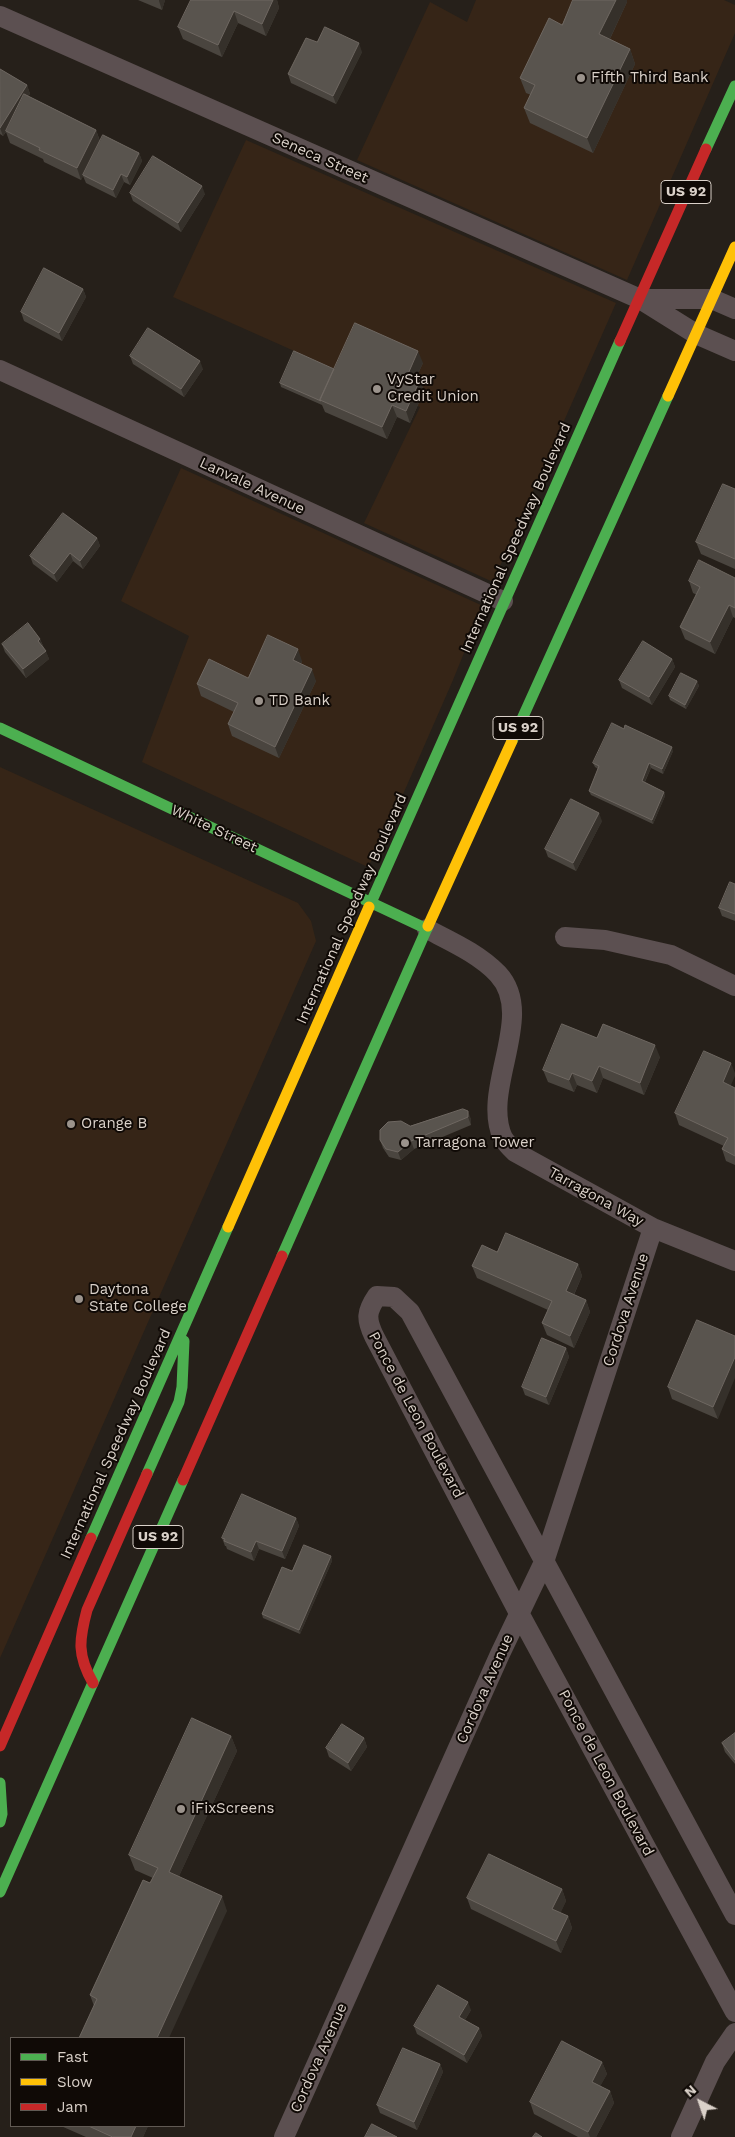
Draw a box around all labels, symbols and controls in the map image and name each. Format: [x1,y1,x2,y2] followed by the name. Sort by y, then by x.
[591,69,708,87] place label: Fifth Third Bank
[575,72,587,84] marker: Fifth Third Bank
[269,129,371,187] street label: Seneca Street
[661,180,711,203] road number: US 92
[387,371,479,406] place label: VyStar Credit Union
[371,383,383,395] marker: VyStar Credit Union
[457,420,575,656] street label: International Speedway Boulevard
[197,454,307,518] street label: Lanvale Avenue
[269,692,330,710] place label: TD Bank
[253,695,265,707] marker: TD Bank
[493,716,543,740] road number: US 92
[293,791,411,1027] street label: International Speedway Boulevard
[168,801,260,857] street label: White Street
[81,1115,147,1133] place label: Orange B
[65,1118,77,1130] marker: Orange B
[415,1134,535,1152] place label: Tarragona Tower
[399,1137,411,1149] marker: Tarragona Tower
[545,1163,647,1231] street label: Tarragona Way
[599,1251,653,1369] street label: Cordova Avenue
[89,1281,187,1316] place label: Daytona State College
[73,1293,85,1305] marker: Daytona State College
[57,1326,175,1562] street label: International Speedway Boulevard
[364,1329,468,1501] street label: Ponce de Leon Boulevard
[133,1525,183,1548] road number: US 92
[453,1632,517,1746] street label: Cordova Avenue
[554,1687,658,1859] street label: Ponce de Leon Boulevard
[191,1800,274,1818] place label: iFixScreens
[175,1803,187,1815] marker: iFixScreens
[287,2001,351,2115] street label: Cordova Avenue
[10,2037,185,2127] legend
[57,2048,88,2066] text: Fast
[57,2073,93,2091] text: Slow
[675,2077,725,2127] north arrow
[681,2081,699,2100] text: N
[57,2098,88,2116] text: Jam

